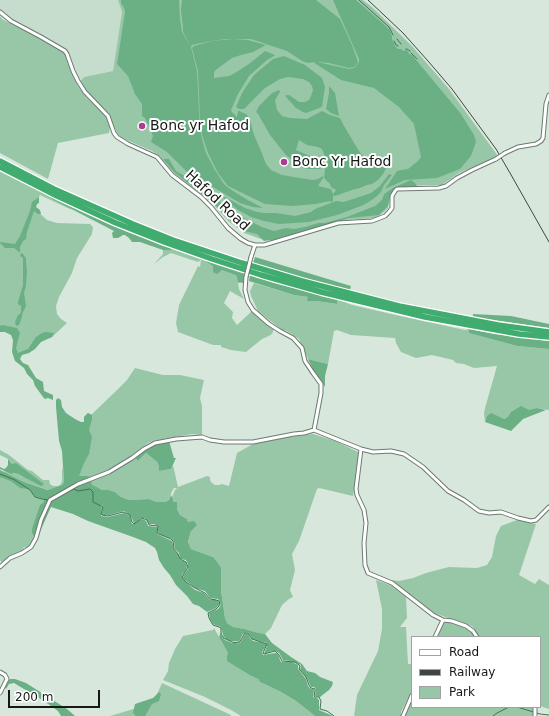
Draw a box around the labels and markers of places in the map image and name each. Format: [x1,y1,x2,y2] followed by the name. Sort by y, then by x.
[150,118,249,134] place label: Bonc yr Hafod
[137,121,147,131] marker: Bonc yr Hafod
[292,154,391,170] place label: Bonc Yr Hafod
[279,157,289,167] marker: Bonc Yr Hafod

